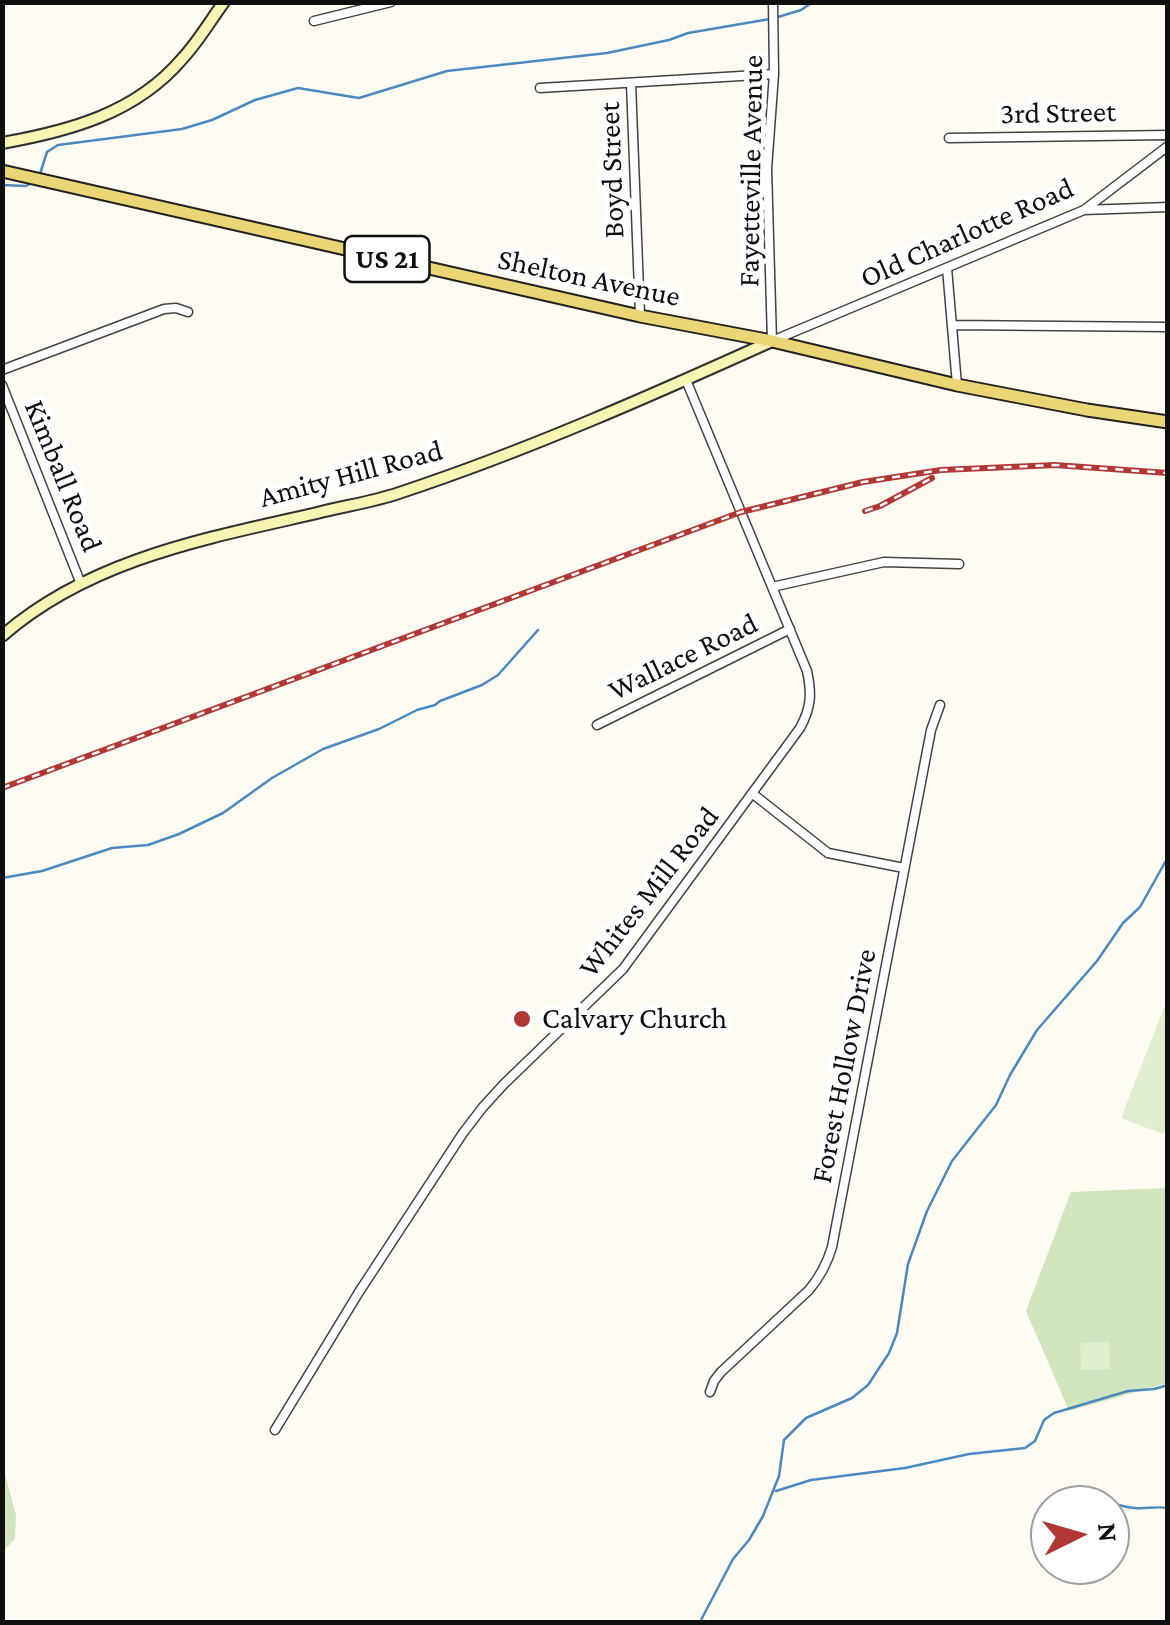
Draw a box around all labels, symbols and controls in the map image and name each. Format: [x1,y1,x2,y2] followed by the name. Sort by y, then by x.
[731,55,771,287] street label: Fayetteville Avenue
[1000,94,1116,132] street label: 3rd Street
[592,101,632,239] street label: Boyd Street
[855,170,1079,296] street label: Old Charlotte Road
[344,236,430,282] road number: US 21
[494,241,684,315] street label: Shelton Avenue
[16,395,110,557] street label: Kimball Road
[256,432,446,516] street label: Amity Hill Road
[602,605,764,709] street label: Wallace Road
[571,799,727,985] street label: Whites Mill Road
[804,946,884,1186] street label: Forest Hollow Drive
[542,1001,727,1037] place label: Calvary Church
[511,1008,533,1030] marker: Calvary Church
[1030,1485,1130,1585] north arrow
[1092,1522,1125,1543] text: N

